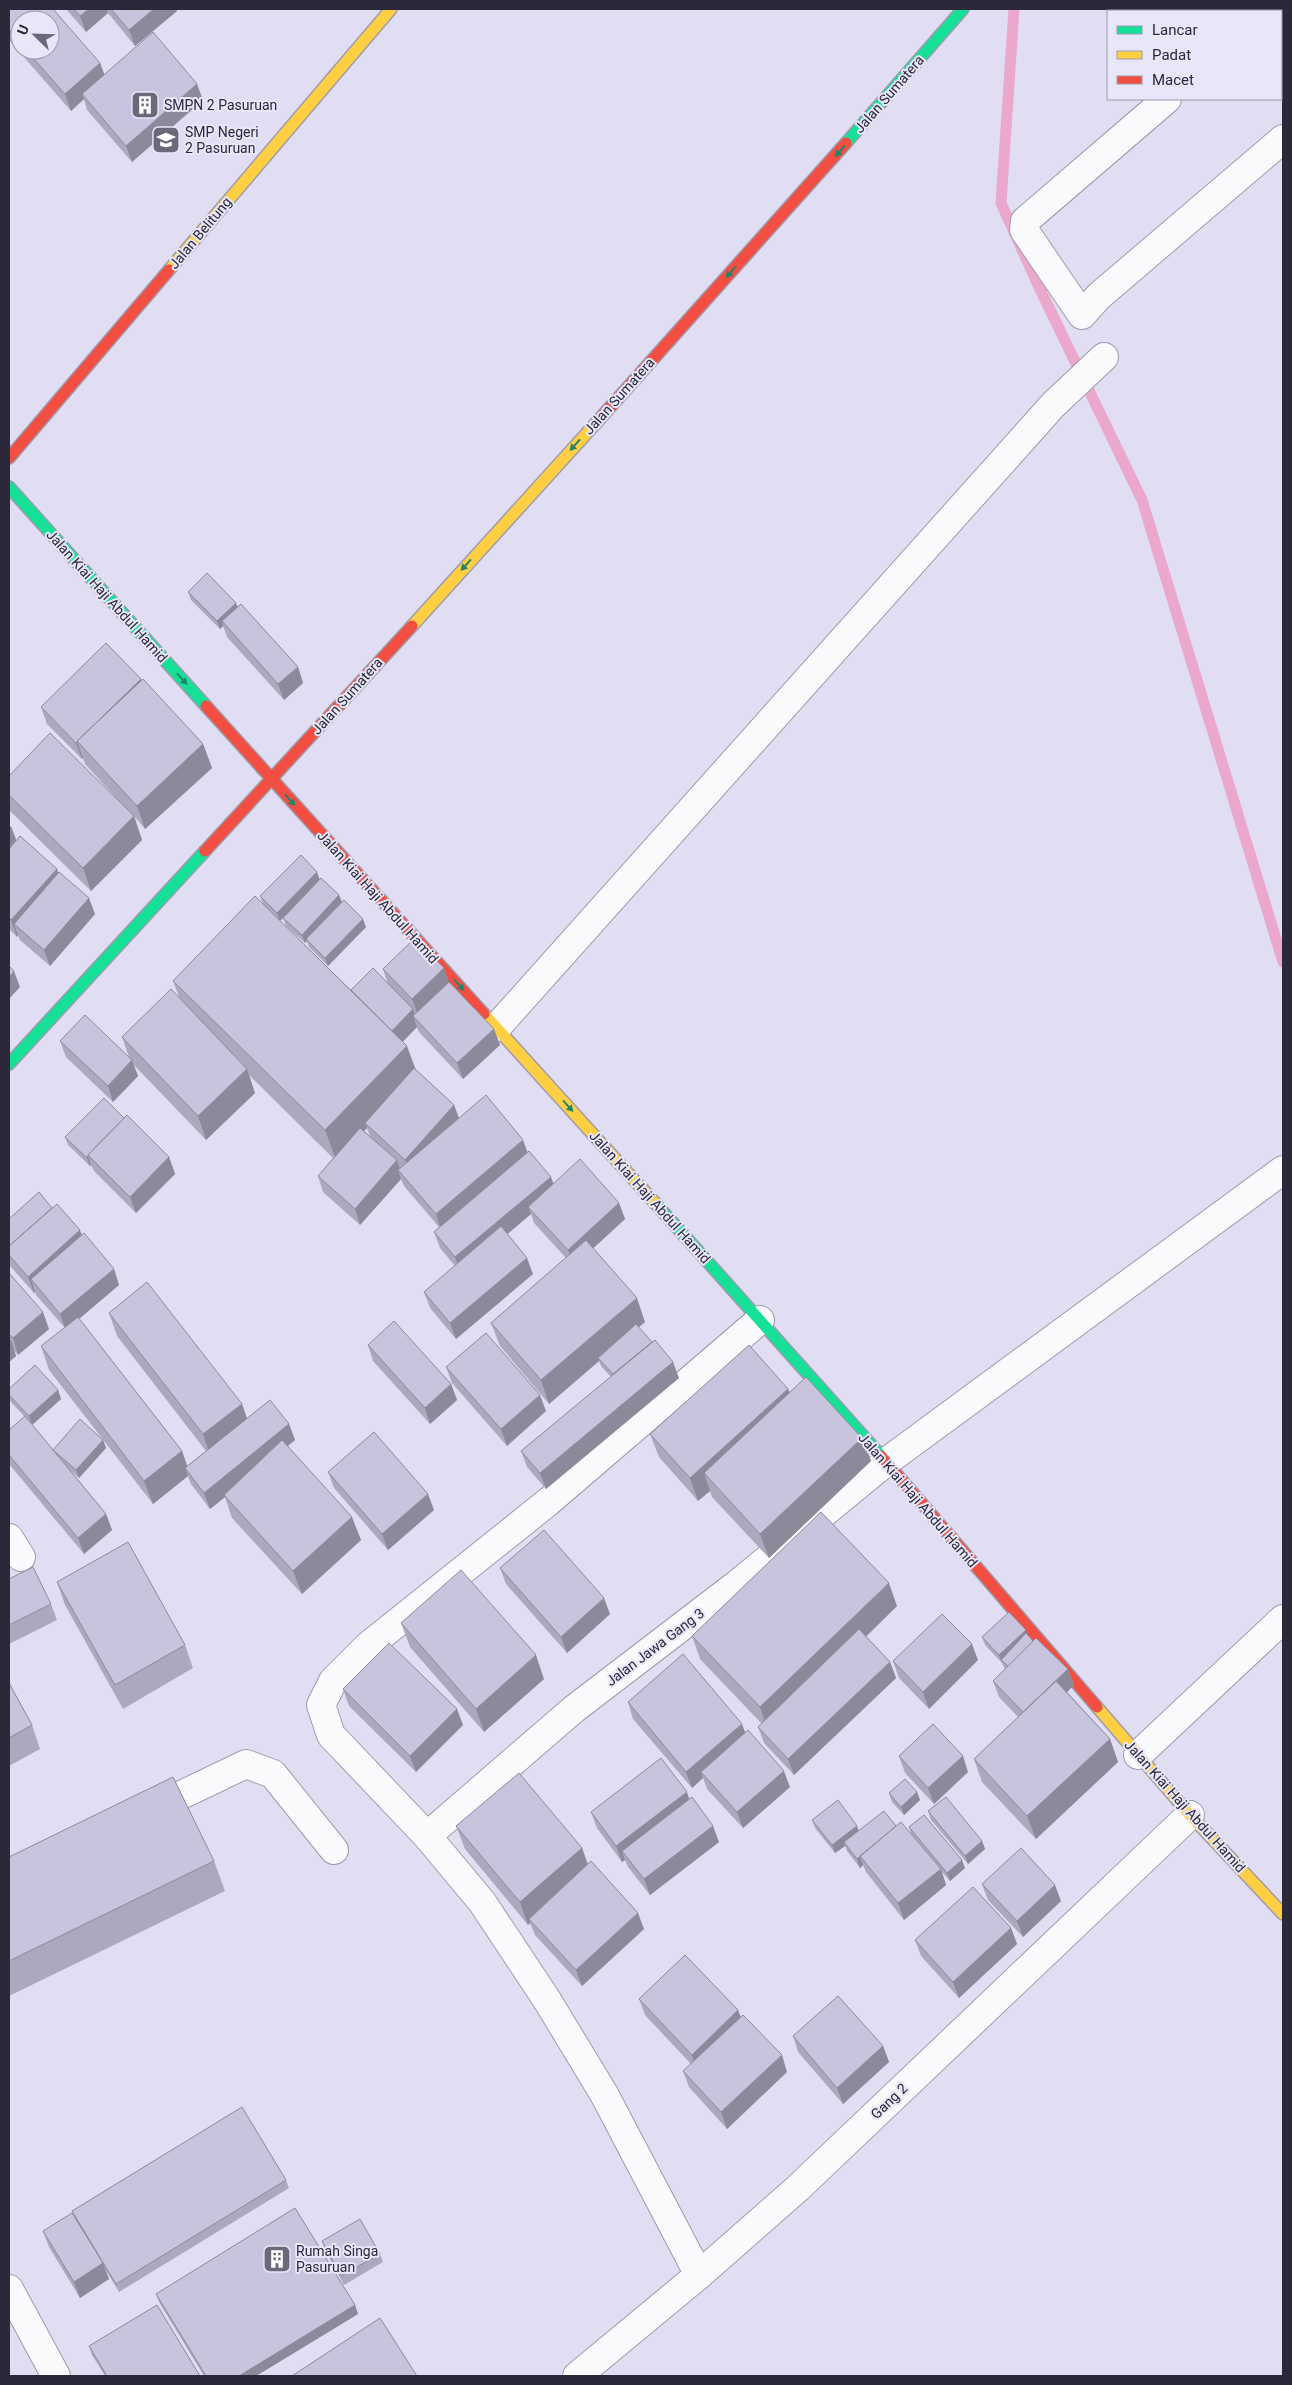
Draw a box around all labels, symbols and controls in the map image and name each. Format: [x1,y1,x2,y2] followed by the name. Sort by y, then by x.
[10,10,60,60] north arrow
[1107,10,1282,100] legend
[1152,21,1198,39] text: Lancar
[14,23,32,37] text: U
[1152,46,1191,64] text: Padat
[851,52,927,136] street label: Jalan Sumatera
[1152,71,1194,89] text: Macet
[130,90,160,120] building icon: SMPN 2 Pasuruan
[164,97,277,113] place label: SMPN 2 Pasuruan
[185,124,259,156] place label: SMP Negeri 2 Pasuruan
[151,125,181,155] school or university icon: SMP Negeri 2 Pasuruan
[834,145,845,158] one-way arrow
[165,194,235,272] street label: Jalan Belitung
[725,266,737,278] one-way arrow
[580,354,658,438] street label: Jalan Sumatera
[569,438,581,450] one-way arrow
[43,526,171,666] street label: Jalan Kiai Haji Abdul Hamid
[460,558,472,570] one-way arrow
[308,654,386,738] street label: Jalan Sumatera
[176,673,188,685] one-way arrow
[285,794,296,807] one-way arrow
[314,827,442,967] street label: Jalan Kiai Haji Abdul Hamid
[453,978,465,990] one-way arrow
[562,1099,574,1111] one-way arrow
[586,1127,714,1267] street label: Jalan Kiai Haji Abdul Hamid
[855,1430,981,1570] street label: Jalan Kiai Haji Abdul Hamid
[603,1605,707,1689] street label: Jalan Jawa Gang 3
[1121,1736,1249,1876] street label: Jalan Kiai Haji Abdul Hamid
[868,2080,911,2122] street label: Gang 2
[296,2243,378,2275] place label: Rumah Singa Pasuruan
[262,2244,292,2274] building icon: Rumah Singa Pasuruan

